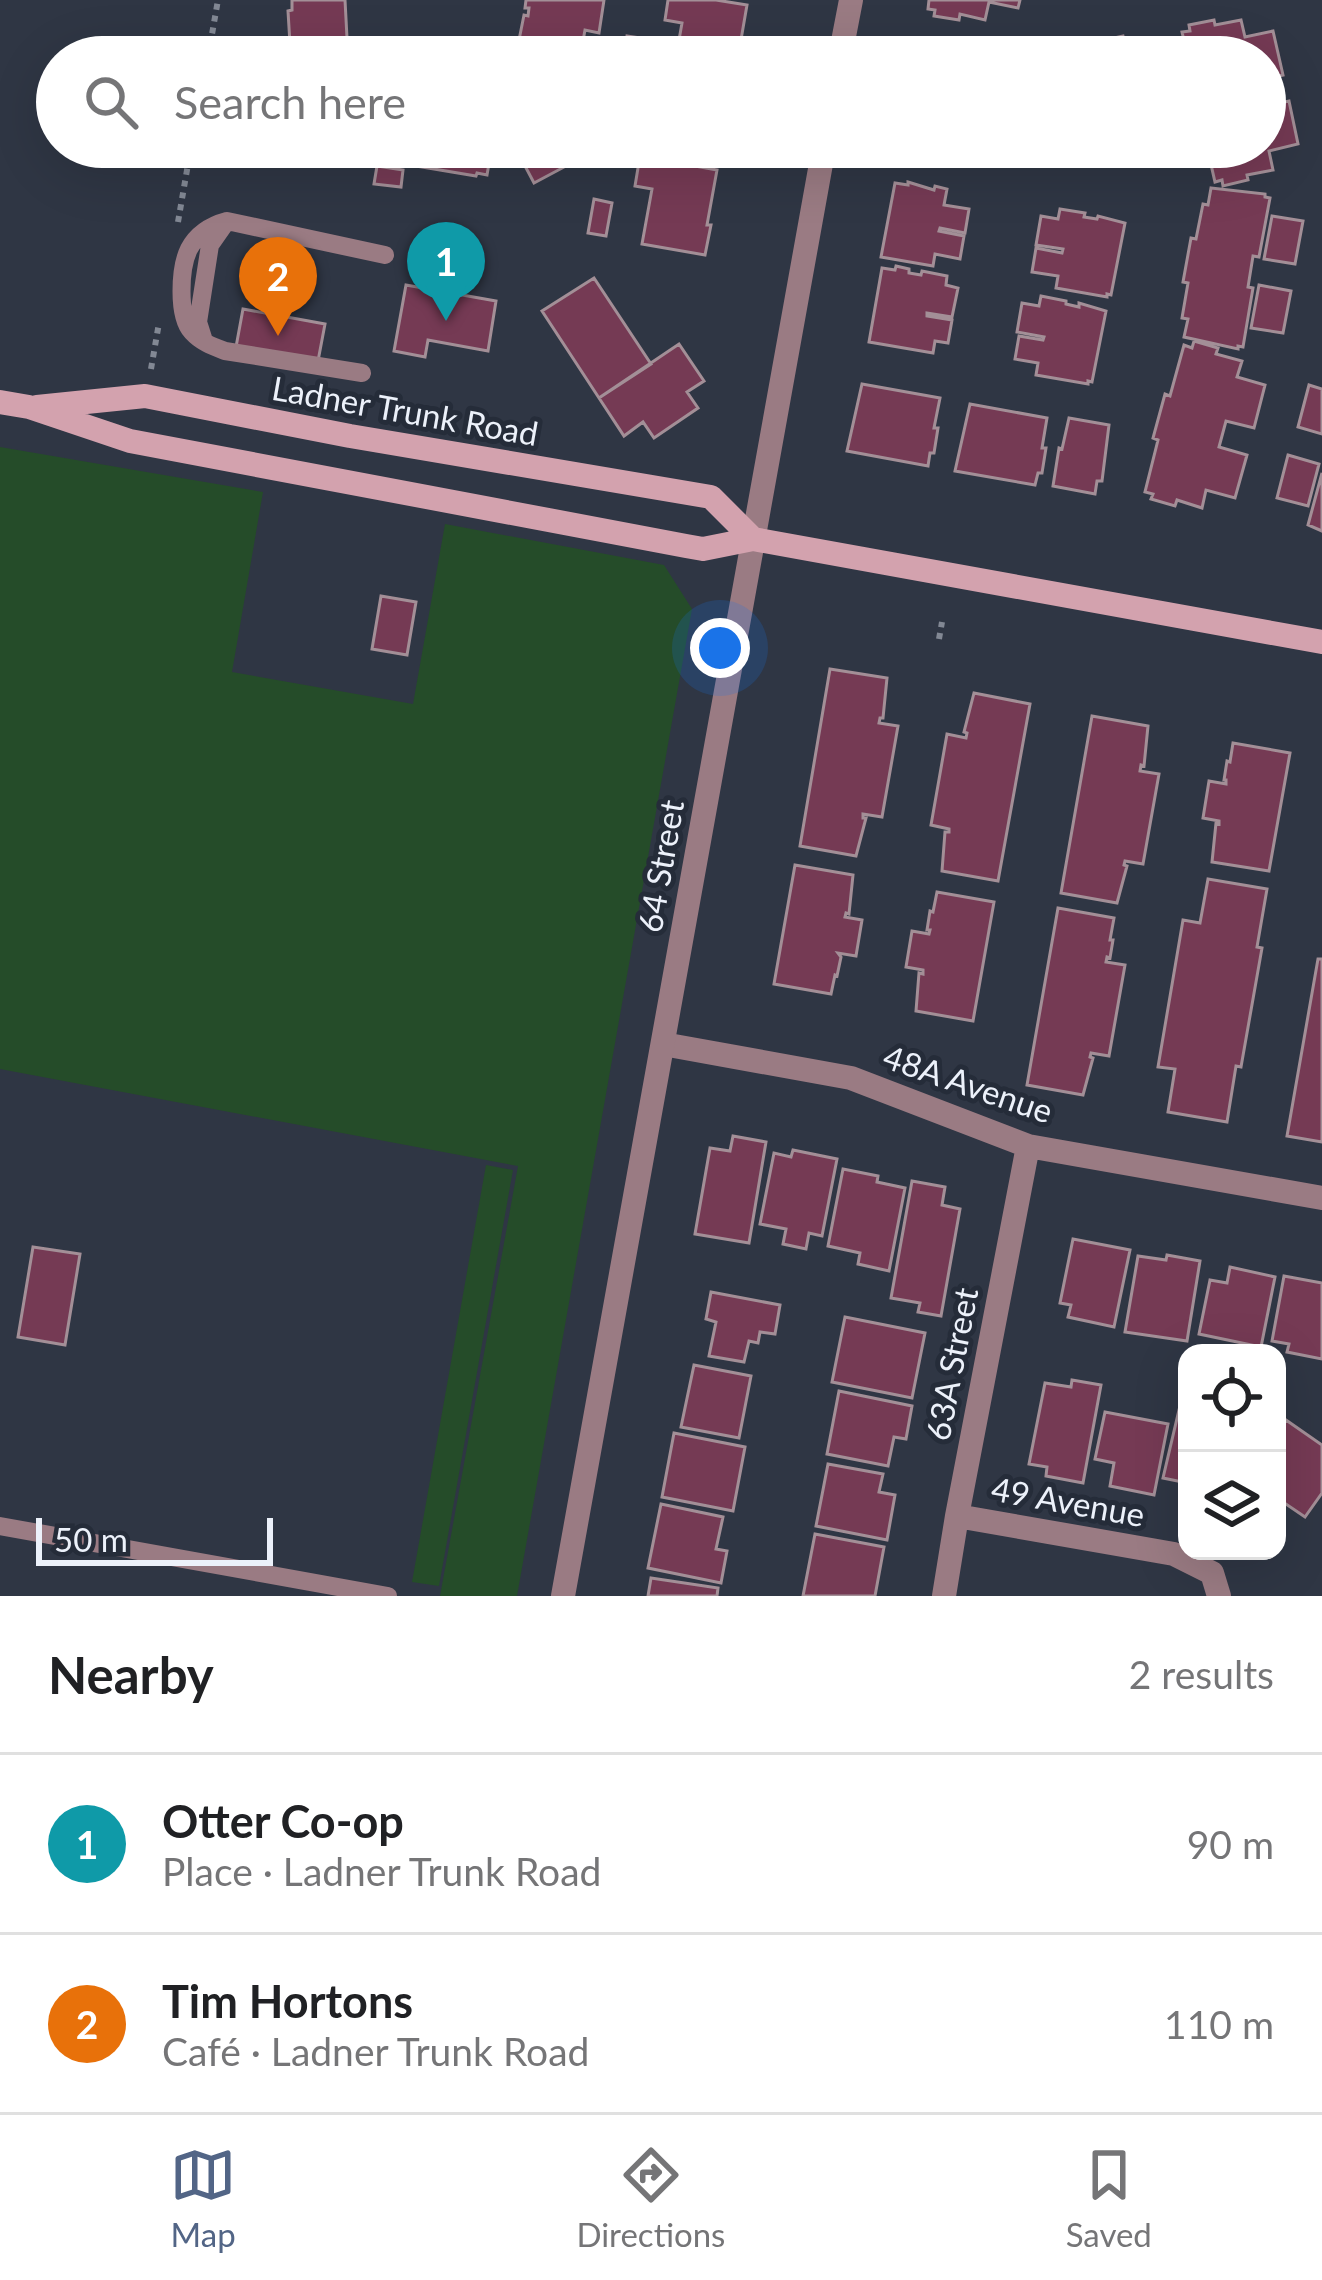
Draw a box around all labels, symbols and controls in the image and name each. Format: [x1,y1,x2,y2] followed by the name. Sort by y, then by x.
[36,36,1286,168] search box
[78,69,144,135] icon: search
[174,75,406,129] text: Search here
[407,222,485,321] pin: 1
[239,237,317,336] pin: 2
[269,367,541,453] street label: Ladner Trunk Road
[690,618,750,678] your location
[629,796,691,935] street label: 64 Street
[879,1035,1058,1131] street label: 48A Avenue
[917,1284,985,1444] street label: 63A Street
[1178,1344,1286,1560] map controls
[1178,1344,1286,1452] button: locate
[1178,1452,1286,1560] button: layers
[988,1468,1148,1534] street label: 49 Avenue
[36,1512,273,1565] scale bar
[54,1519,128,1559] text: 50 m
[48,1644,214,1705] text: Nearby
[1129,1651,1274,1697] text: 2 results
[162,1794,404,1848] text: Otter Co-op
[76,1821,98,1867] text: 1
[1187,1821,1274,1867] text: 90 m
[162,1848,601,1894] text: Place · Ladner Trunk Road
[162,1974,413,2028] text: Tim Hortons
[76,2001,98,2047] text: 2
[1164,2001,1274,2047] text: 110 m
[162,2028,589,2074] text: Café · Ladner Trunk Road
[170,2142,236,2254] tab: Map
[576,2142,725,2254] tab: Directions
[1066,2142,1152,2254] tab: Saved

